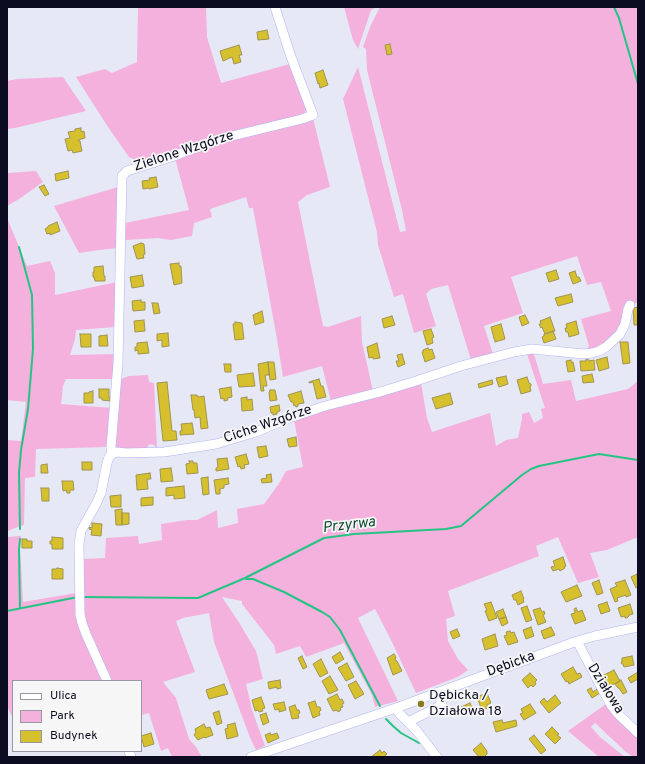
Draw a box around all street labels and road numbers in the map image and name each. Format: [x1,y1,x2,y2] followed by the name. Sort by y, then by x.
[132,128,236,176] street label: Zielone Wzgórze
[222,402,314,448] street label: Ciche Wzgórze
[485,649,537,681] street label: Dębicka
[583,661,627,717] street label: Działowa

